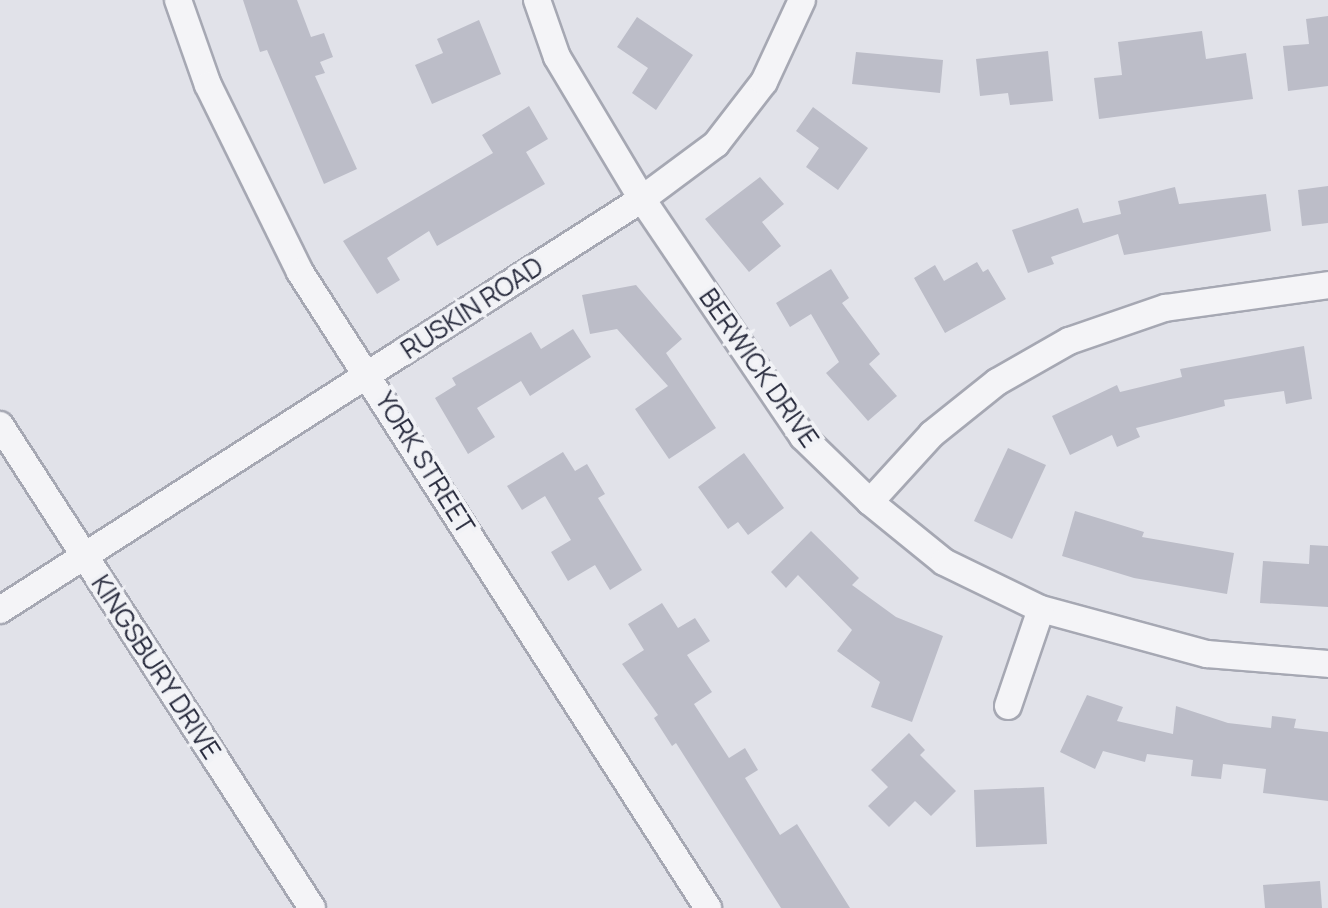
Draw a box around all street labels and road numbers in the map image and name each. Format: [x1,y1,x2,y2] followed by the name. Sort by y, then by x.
[395,251,549,365] street label: RUSKIN ROAD
[693,282,825,454] street label: BERWICK DRIVE
[369,386,481,540] street label: YORK STREET
[85,569,227,765] street label: KINGSBURY DRIVE

